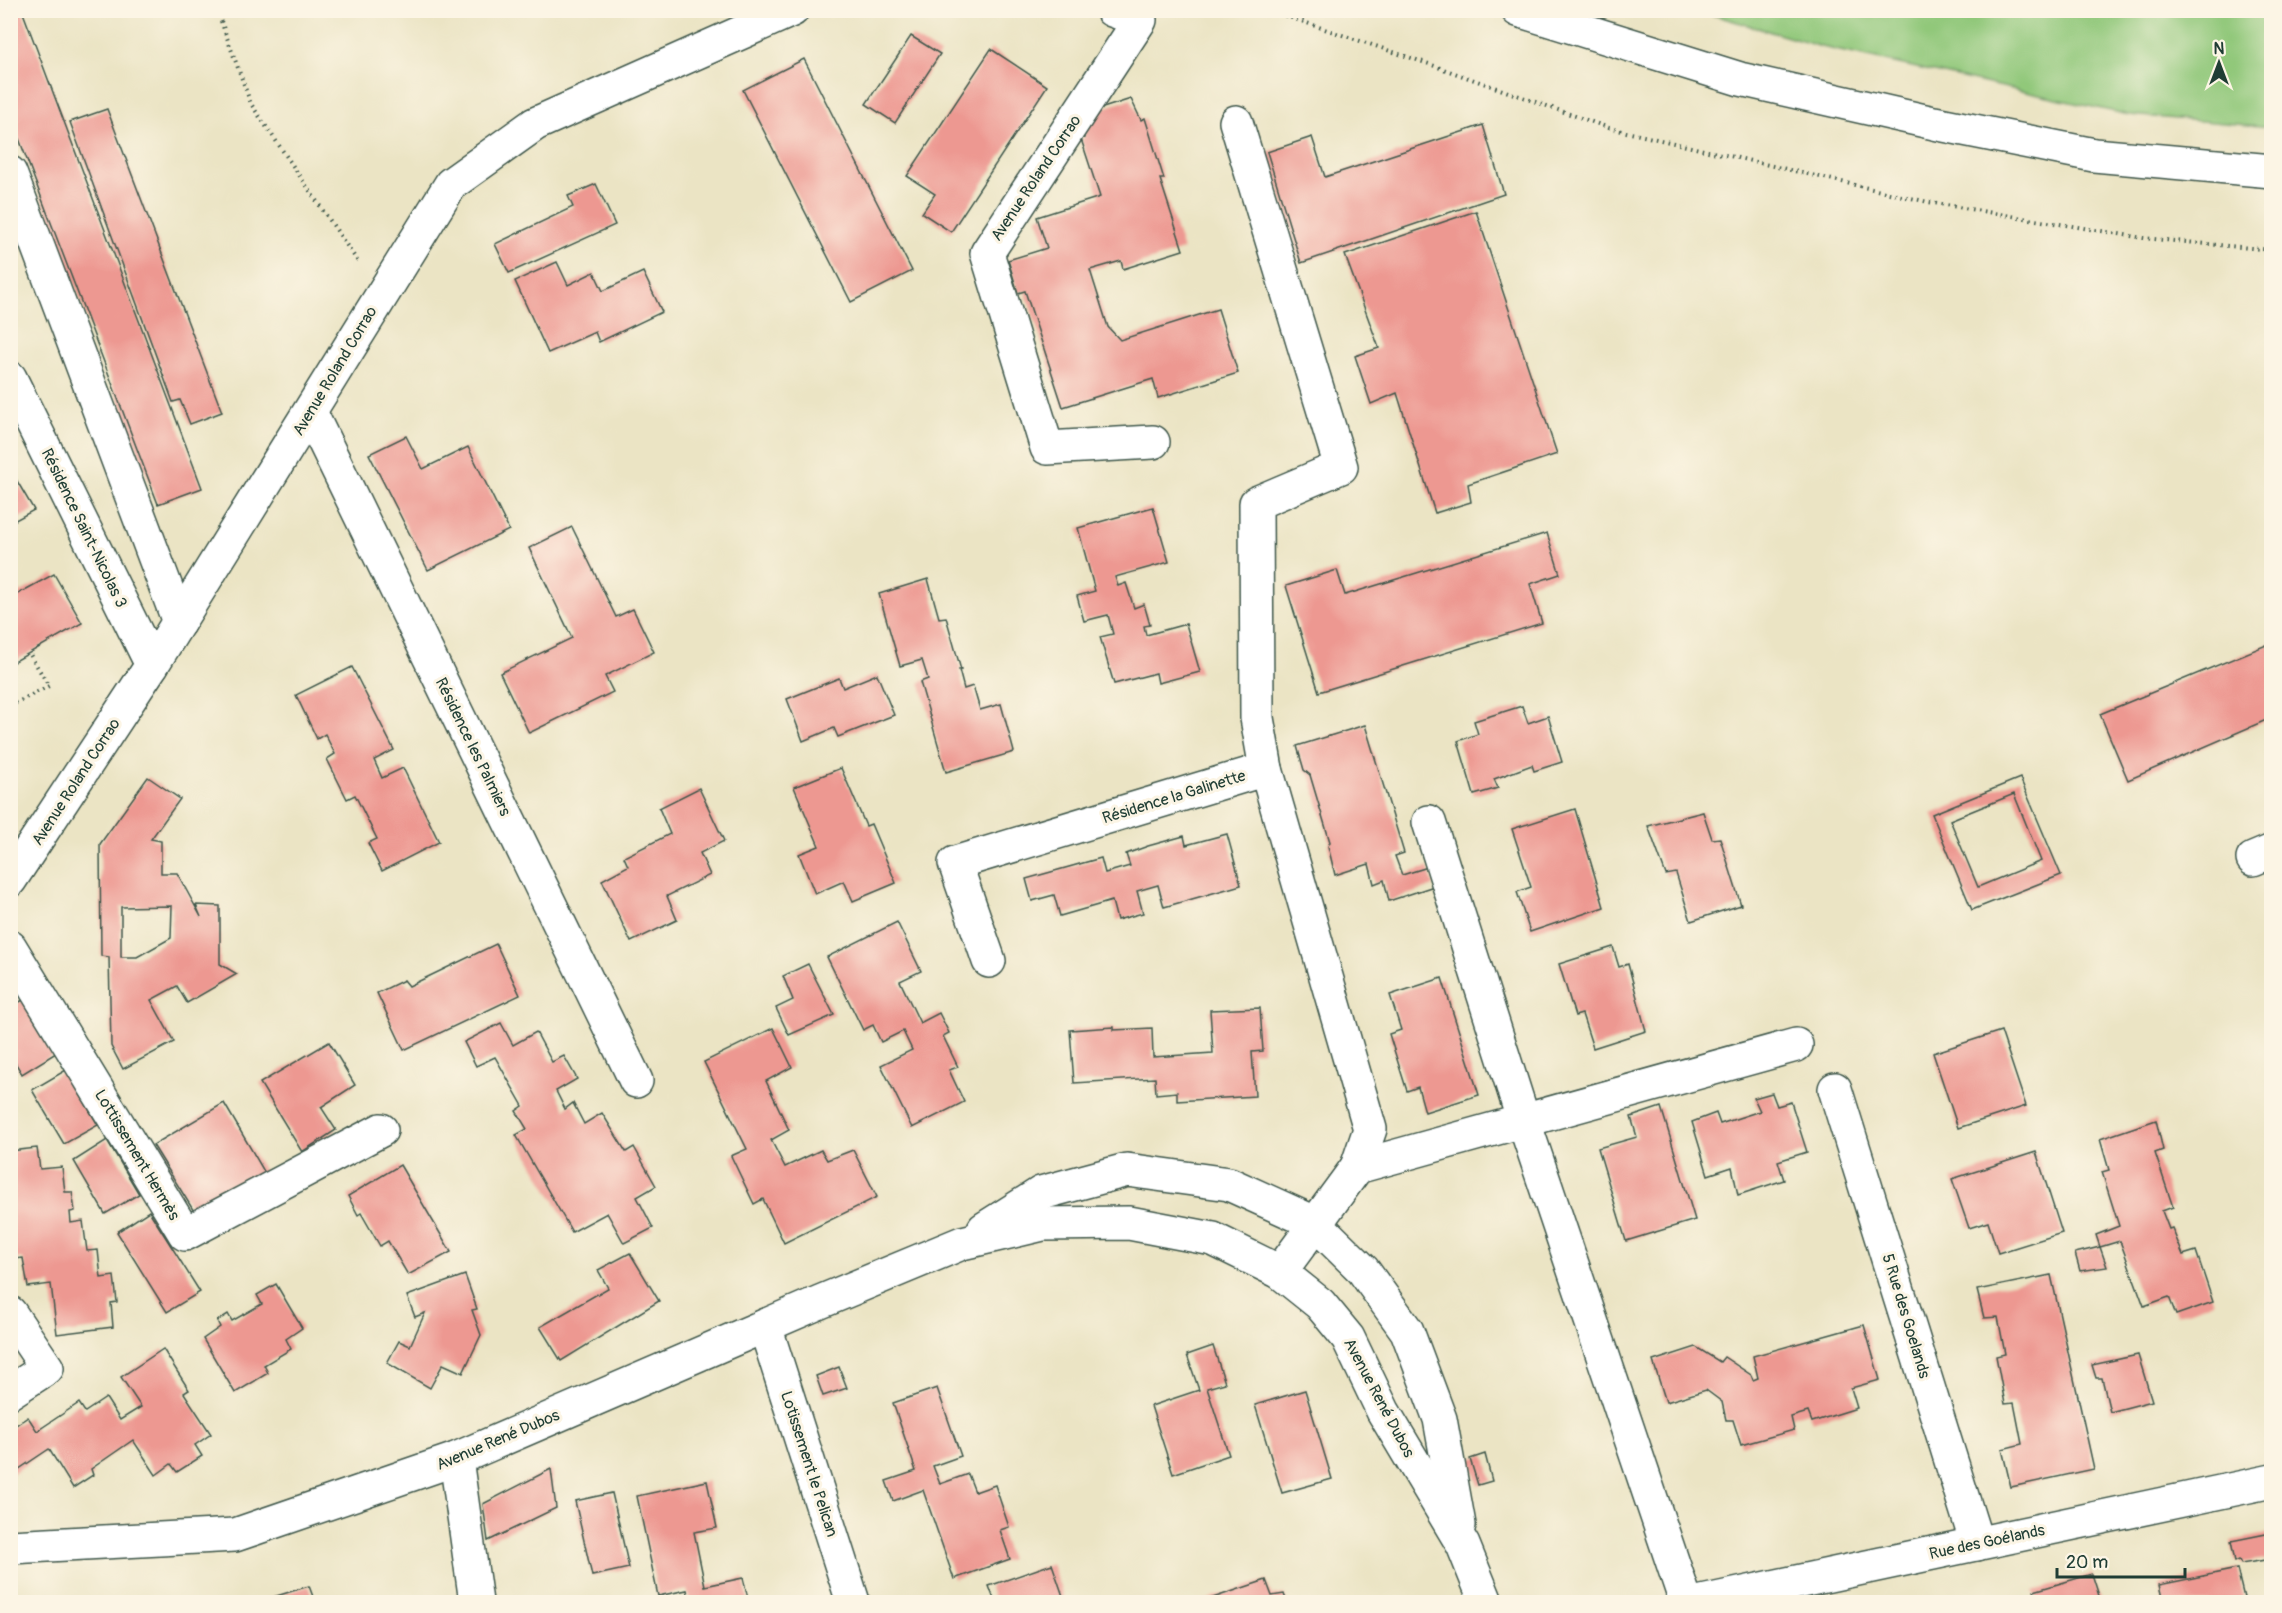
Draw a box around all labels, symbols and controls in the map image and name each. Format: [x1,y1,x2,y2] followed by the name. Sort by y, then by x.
[2189,33,2249,93] north arrow
[2214,39,2225,59] text: N
[986,111,1086,245] street label: Avenue Roland Corrao
[288,302,382,439] street label: Avenue Roland Corrao
[37,445,131,611] street label: Résidence Saint-Nicolas 3
[431,675,515,819] street label: Résidence les Palmiers
[27,714,125,849] street label: Avenue Roland Corrao
[1100,766,1248,828] street label: Résidence la Galinette
[90,1086,184,1224] street label: Lottissement Hermès
[1878,1251,1934,1381] street label: 5 Rue des Goelands
[1339,1335,1419,1461] street label: Avenue René Dubos
[776,1389,842,1539] street label: Lotissement le Pelican
[433,1405,563,1475] street label: Avenue René Dubos
[1927,1520,2047,1564] street label: Rue des Goélands
[2057,1541,2184,1579] scale bar
[2066,1551,2108,1574] text: 20 m

